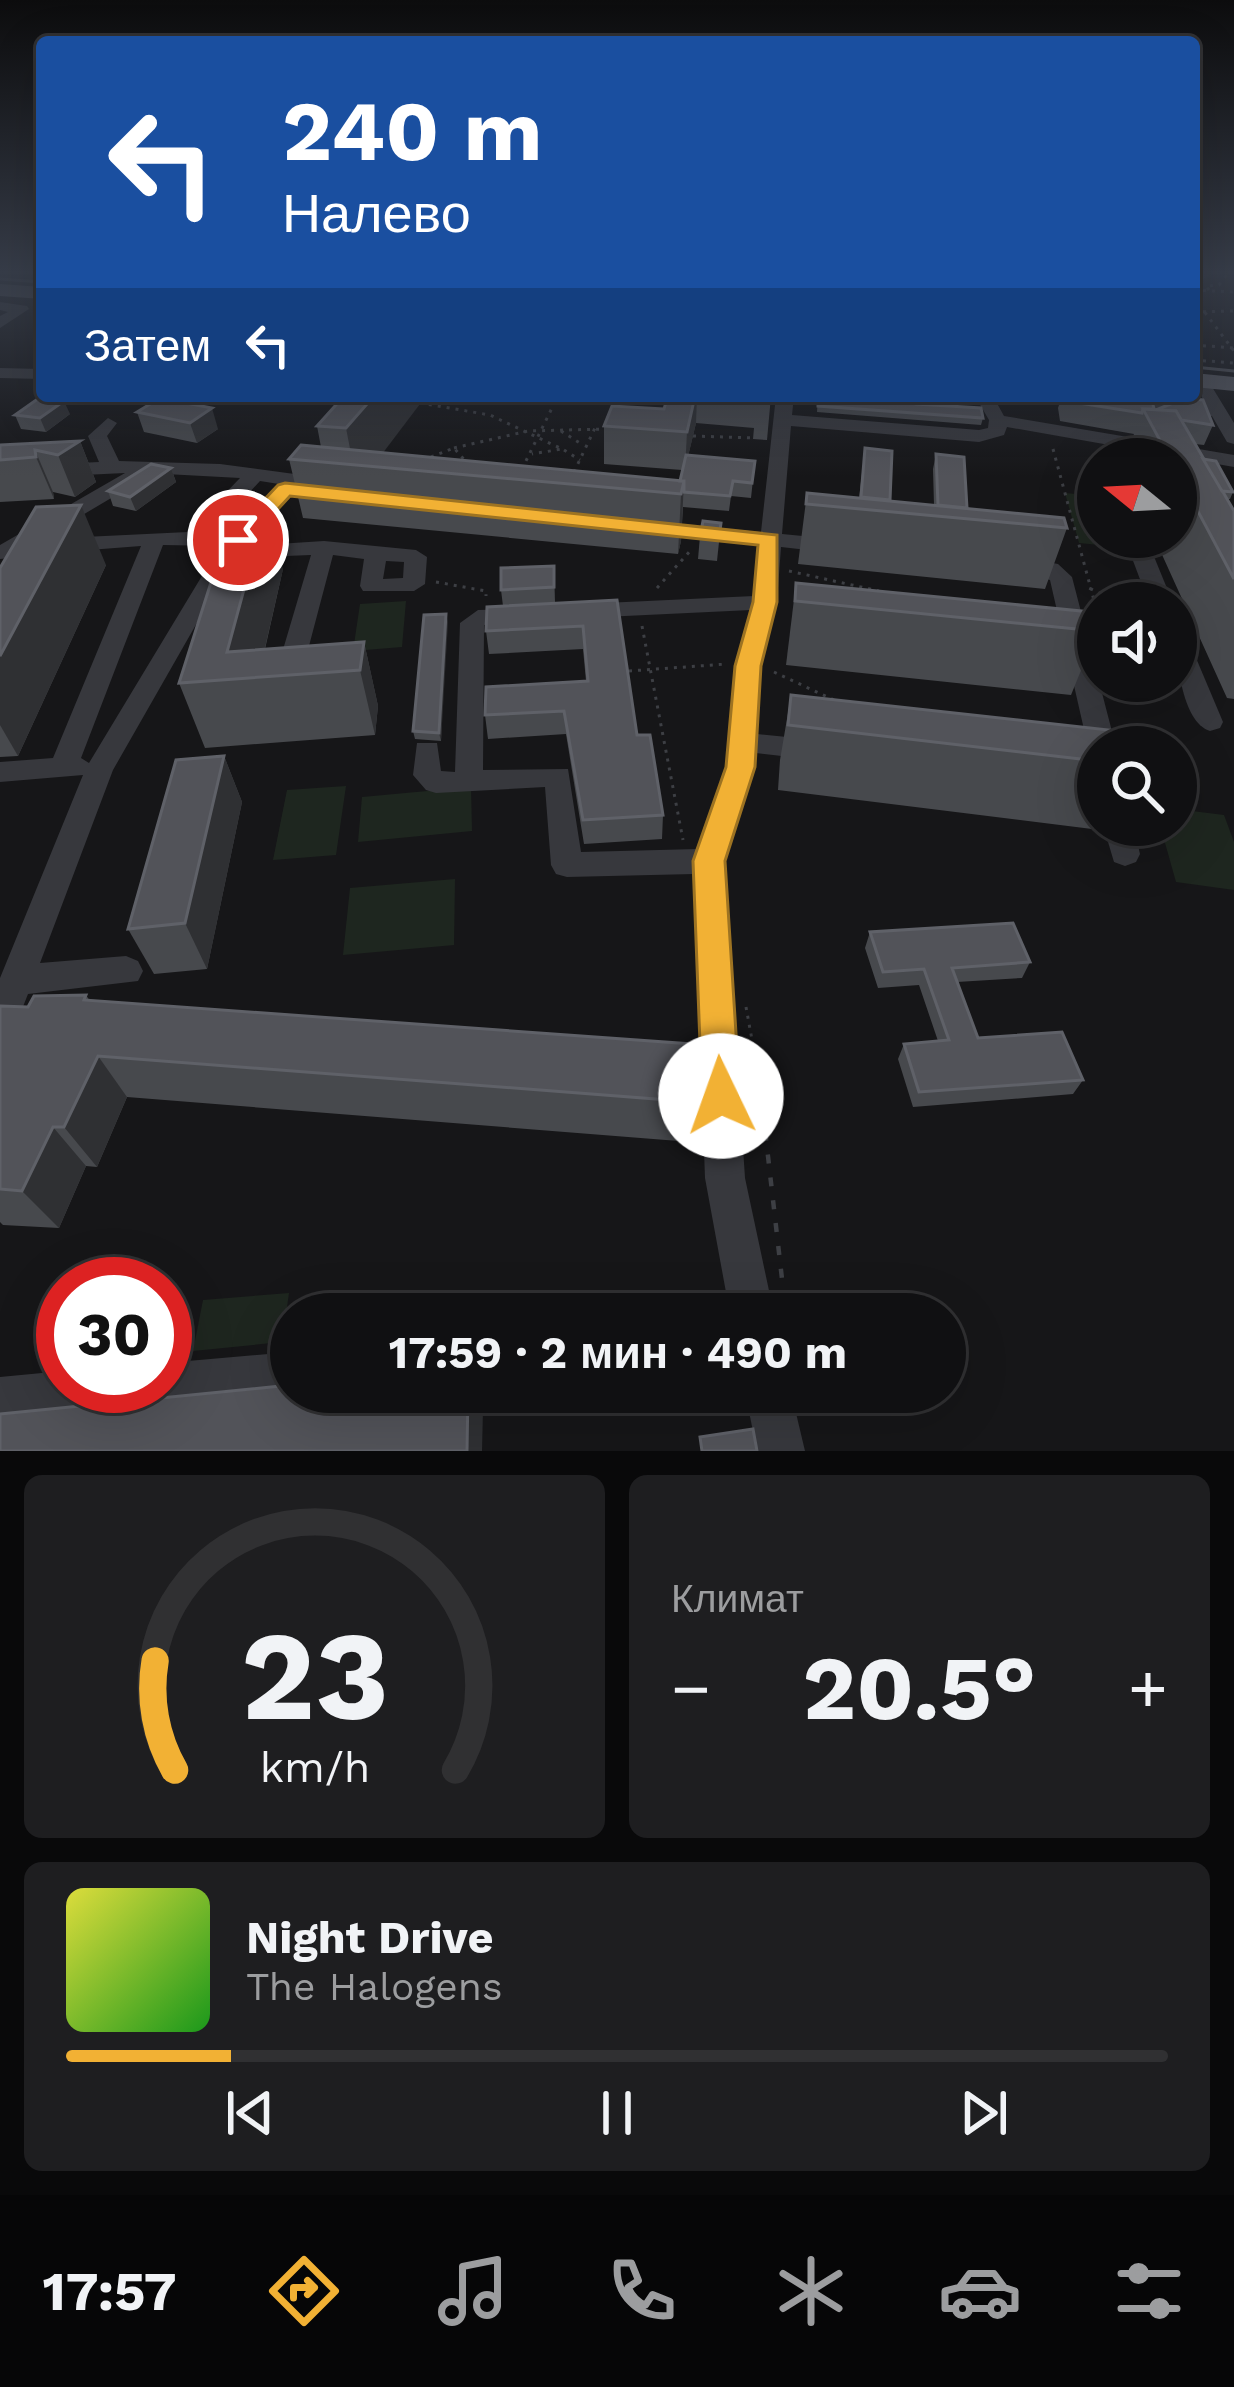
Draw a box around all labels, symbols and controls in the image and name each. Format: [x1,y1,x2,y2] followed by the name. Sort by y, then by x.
[282,82,543,180] text: 240 m
[84,84,240,240] icon: left
[282,182,471,245] text: Налево
[235,312,301,378] icon: left
[84,319,211,372] text: Затем
[1077,438,1197,558] north arrow
[1077,438,1197,846] map controls
[187,489,289,591] pin
[205,507,271,573] icon: arrive
[1077,582,1197,702] button: sound
[1077,726,1197,846] button: search
[658,1033,784,1159] position arrow
[36,1257,192,1413] speed limit sign: 30
[389,1326,847,1379] text: 17:59 · 2 мин · 490 m
[671,1576,804,1621] text: Климат
[240,1603,389,1749] text: 23
[803,1635,1036,1741] text: 20.5°
[671,1650,711,1727] text: −
[1128,1650,1168,1727] text: +
[259,1741,370,1791] text: km/h
[246,1911,494,1964] text: Night Drive
[246,1964,502,2009] text: The Halogens
[217,2080,283,2146] icon: previous
[584,2080,650,2146] icon: pause
[951,2080,1017,2146] icon: next
[262,2249,346,2333] icon: directions
[431,2249,515,2333] icon: music
[600,2249,684,2333] icon: phone
[769,2249,853,2333] icon: climate
[938,2249,1022,2333] icon: car
[1107,2249,1191,2333] icon: filters
[43,2260,177,2323] text: 17:57

